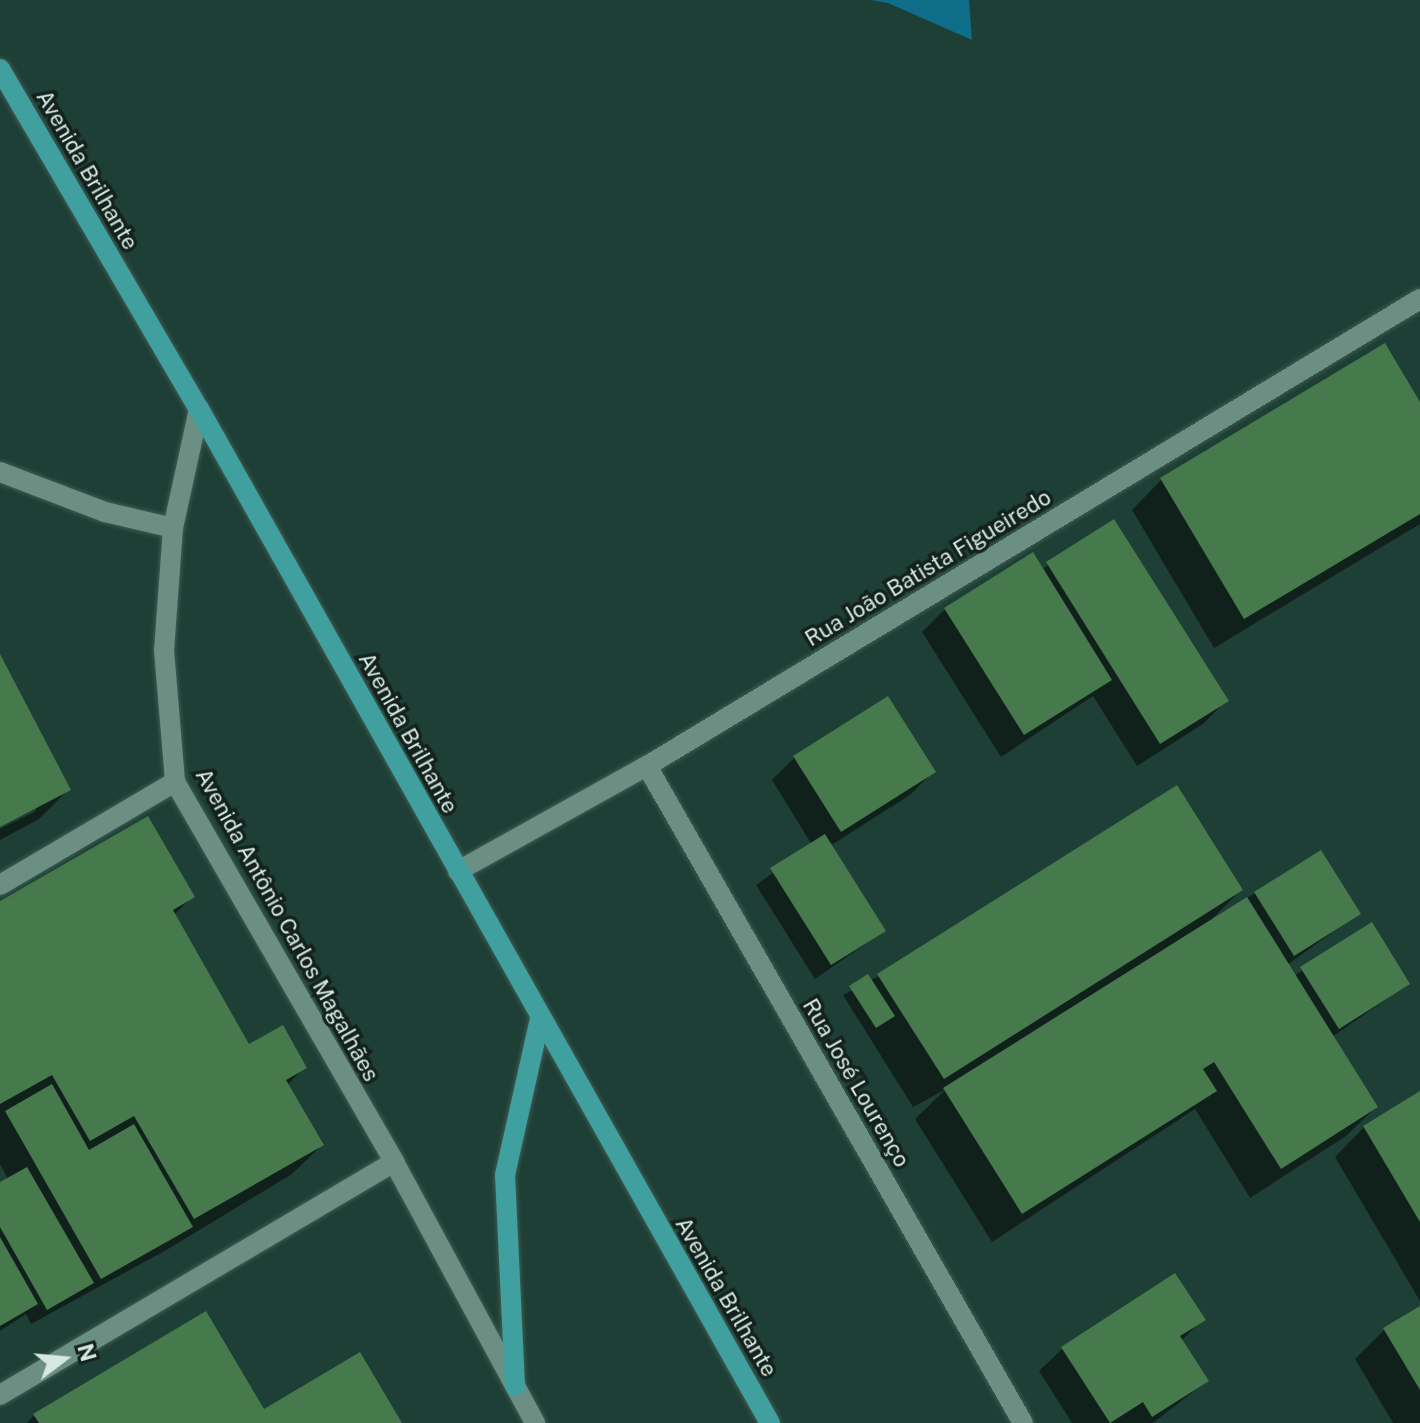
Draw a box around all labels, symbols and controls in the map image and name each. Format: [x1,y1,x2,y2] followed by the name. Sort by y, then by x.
[31,86,143,254] street label: Avenida Brilhante
[800,484,1056,652] street label: Rua João Batista Figueiredo
[353,648,463,818] street label: Avenida Brilhante
[190,764,384,1086] street label: Avenida Antônio Carlos Magalhães
[797,994,915,1172] street label: Rua José Lourenço
[670,1213,782,1381] street label: Avenida Brilhante
[24,1319,104,1399] north arrow
[72,1341,102,1364] text: N

